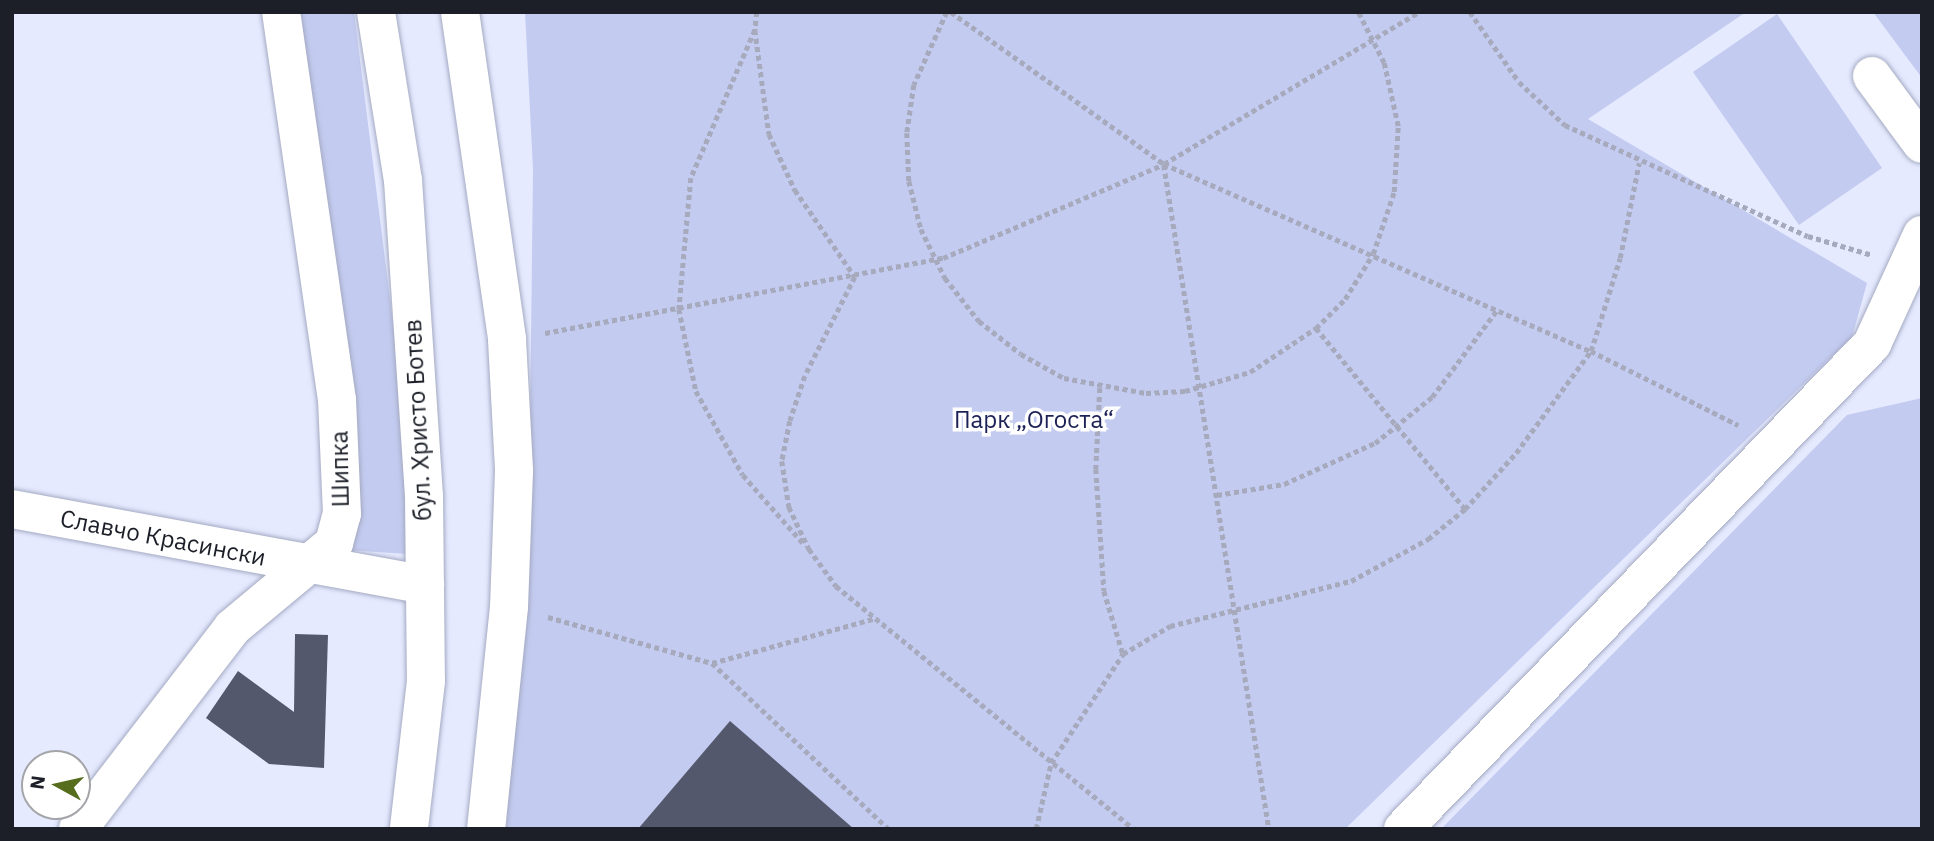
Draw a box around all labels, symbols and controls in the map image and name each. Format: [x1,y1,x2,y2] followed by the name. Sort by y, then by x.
[398,319,438,521] street label: бул. Христо Ботев
[954,406,1114,434] park label: Парк „Огоста“
[325,430,355,508] street label: Шипка
[58,504,268,572] street label: Славчо Красински
[21,750,91,820] north arrow
[24,774,50,791] text: N

